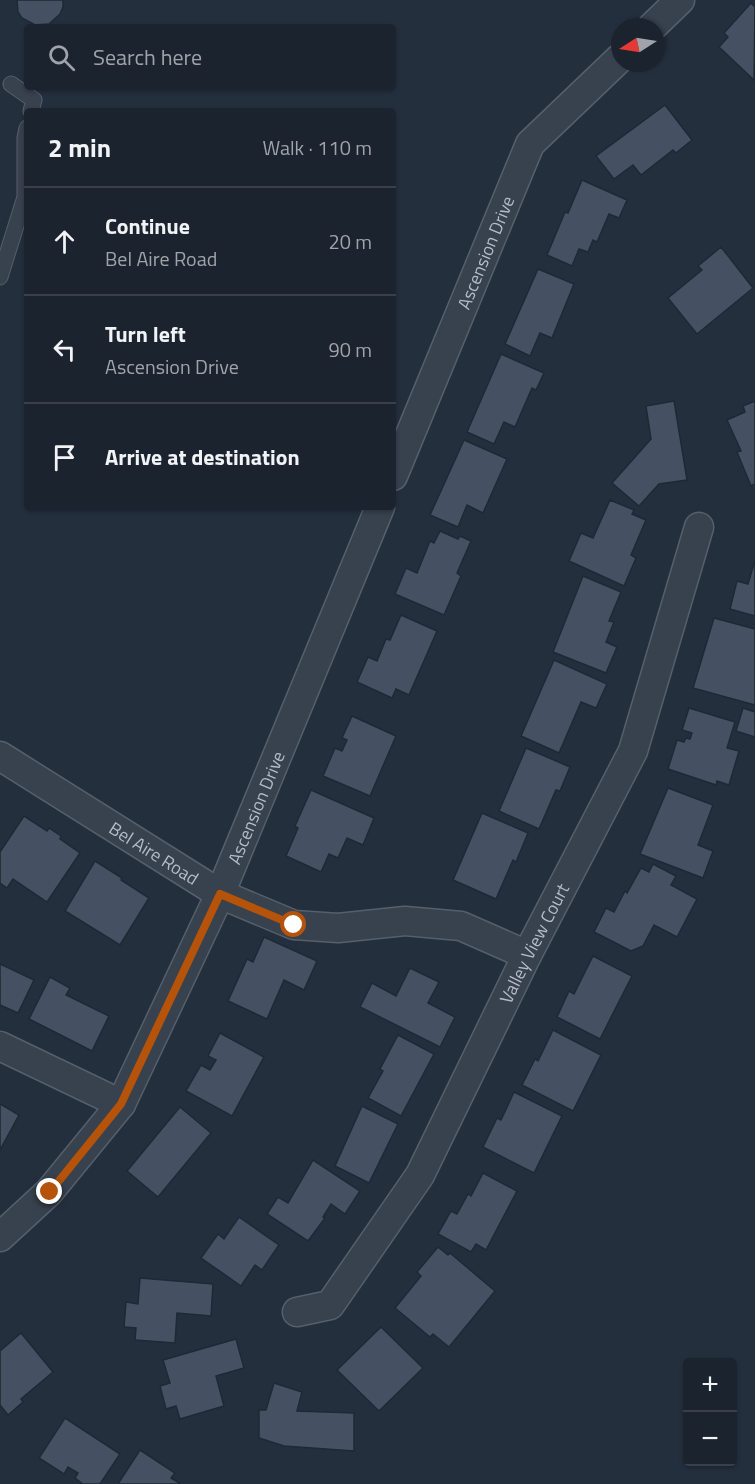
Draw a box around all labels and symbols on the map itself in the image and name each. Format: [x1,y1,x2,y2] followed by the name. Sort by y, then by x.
[611,18,665,72] north arrow
[450,191,521,313] street label: Ascension Drive
[220,747,291,868] street label: Ascension Drive
[104,814,204,891] street label: Bel Aire Road
[492,878,576,1008] street label: Valley View Court
[280,911,306,937] route start
[36,1178,62,1204] route end

